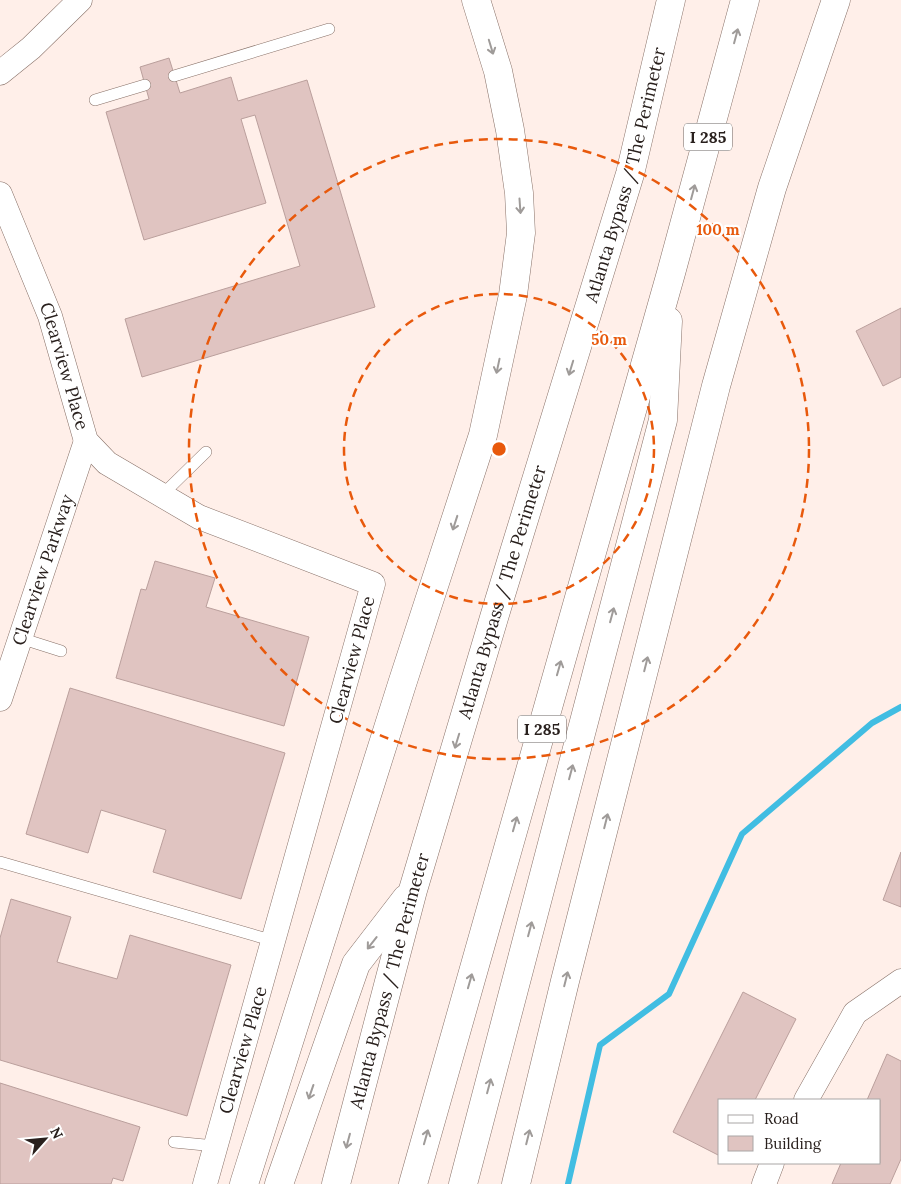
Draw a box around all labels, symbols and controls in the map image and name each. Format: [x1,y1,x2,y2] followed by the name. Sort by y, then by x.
[731,28,741,44] one-way arrow
[486,38,496,54] one-way arrow
[579,45,671,306] street label: Atlanta Bypass / The Perimeter
[684,124,732,150] road number: I 285
[689,185,698,201] one-way arrow
[515,198,524,214] one-way arrow
[697,220,740,239] text: 100 m
[35,299,94,433] street label: Clearview Place
[591,330,627,349] text: 50 m
[493,358,502,374] one-way arrow
[565,359,575,375] one-way arrow
[490,440,508,458] centre of rings
[452,462,551,722] street label: Atlanta Bypass / The Perimeter
[7,491,79,648] street label: Clearview Parkway
[449,514,459,530] one-way arrow
[323,593,380,726] street label: Clearview Place
[608,607,618,623] one-way arrow
[641,656,651,672] one-way arrow
[555,661,564,677] one-way arrow
[518,716,566,742] road number: I 285
[452,732,462,748] one-way arrow
[567,764,576,780] one-way arrow
[601,814,611,830] one-way arrow
[510,817,520,833] one-way arrow
[344,850,434,1112] street label: Atlanta Bypass / The Perimeter
[526,921,535,937] one-way arrow
[367,936,378,949] one-way arrow
[562,971,571,987] one-way arrow
[466,973,476,989] one-way arrow
[213,983,272,1116] street label: Clearview Place
[485,1079,494,1095] one-way arrow
[306,1083,315,1099] one-way arrow
[718,1099,881,1164] legend
[764,1109,799,1128] text: Road
[20,1114,70,1164] north arrow
[46,1124,67,1142] text: N
[524,1129,533,1145] one-way arrow
[422,1130,431,1146] one-way arrow
[343,1132,352,1148] one-way arrow
[764,1134,822,1153] text: Building

